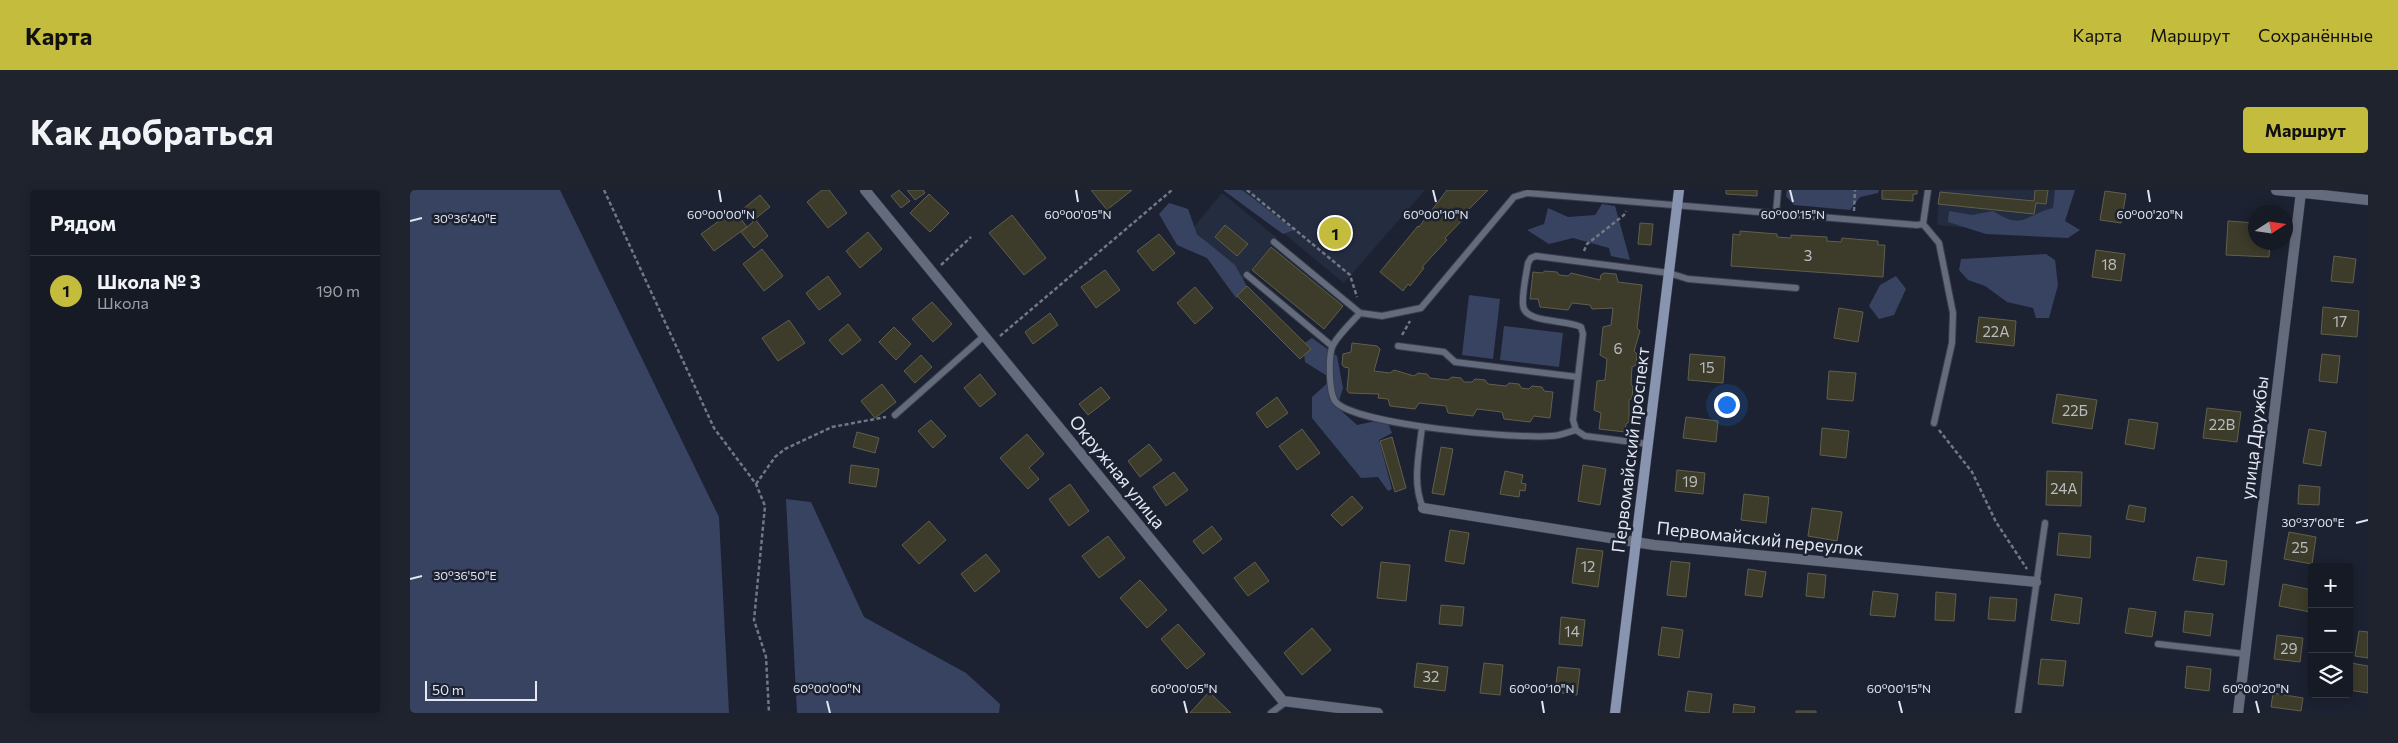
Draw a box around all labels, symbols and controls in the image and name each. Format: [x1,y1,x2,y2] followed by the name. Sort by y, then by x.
[25,21,92,50] text: Карта
[2073,24,2122,46] text: Карта
[2150,24,2230,46] text: Маршрут
[2258,24,2373,46] text: Сохранённые
[2243,107,2368,153] button: Маршрут
[30,109,274,152] text: Как добраться
[2248,205,2293,250] north arrow
[687,207,755,221] text: 60°00'00"N
[1044,207,1112,221] text: 60°00'05"N
[1403,207,1469,221] text: 60°00'10"N
[1761,207,1825,221] text: 60°00'15"N
[2117,207,2183,221] text: 60°00'20"N
[50,210,116,235] text: Рядом
[433,211,497,225] text: 30°36'40"E
[1319,214,1351,252] pin: 1
[1804,246,1812,264] house number: 3
[2101,255,2117,273] house number: 18
[97,270,201,293] text: Школа № 3
[62,281,70,300] text: 1
[316,281,360,300] text: 190 m
[97,293,149,312] text: Школа
[2333,312,2347,330] house number: 17
[1983,322,2010,340] house number: 22А
[1613,339,1623,357] house number: 6
[1606,345,1654,554] street label: Первомайский проспект
[1699,358,1715,376] house number: 15
[2235,375,2273,501] street label: улица Дружбы
[1714,392,1740,418] your location
[2062,401,2088,419] house number: 22Б
[1065,410,1170,533] street label: Окружная улица
[2209,415,2235,433] house number: 22В
[1682,472,1698,490] house number: 19
[2050,479,2078,497] house number: 24А
[2281,515,2345,529] text: 30°37'00"E
[1656,516,1865,560] street label: Первомайский переулок
[2292,538,2308,556] house number: 25
[1581,557,1595,575] house number: 12
[2308,563,2353,698] map controls
[2308,563,2353,608] button: +
[433,568,497,582] text: 30°36'50"E
[2308,608,2353,653] button: −
[1564,622,1580,640] house number: 14
[2280,639,2298,657] house number: 29
[2308,653,2353,698] button: layers
[1423,667,1439,685] house number: 32
[425,678,538,701] scale bar
[432,681,464,698] text: 50 m
[793,681,861,695] text: 60°00'00"N
[1150,681,1218,695] text: 60°00'05"N
[1509,681,1575,695] text: 60°00'10"N
[1867,681,1931,695] text: 60°00'15"N
[2223,681,2289,695] text: 60°00'20"N

